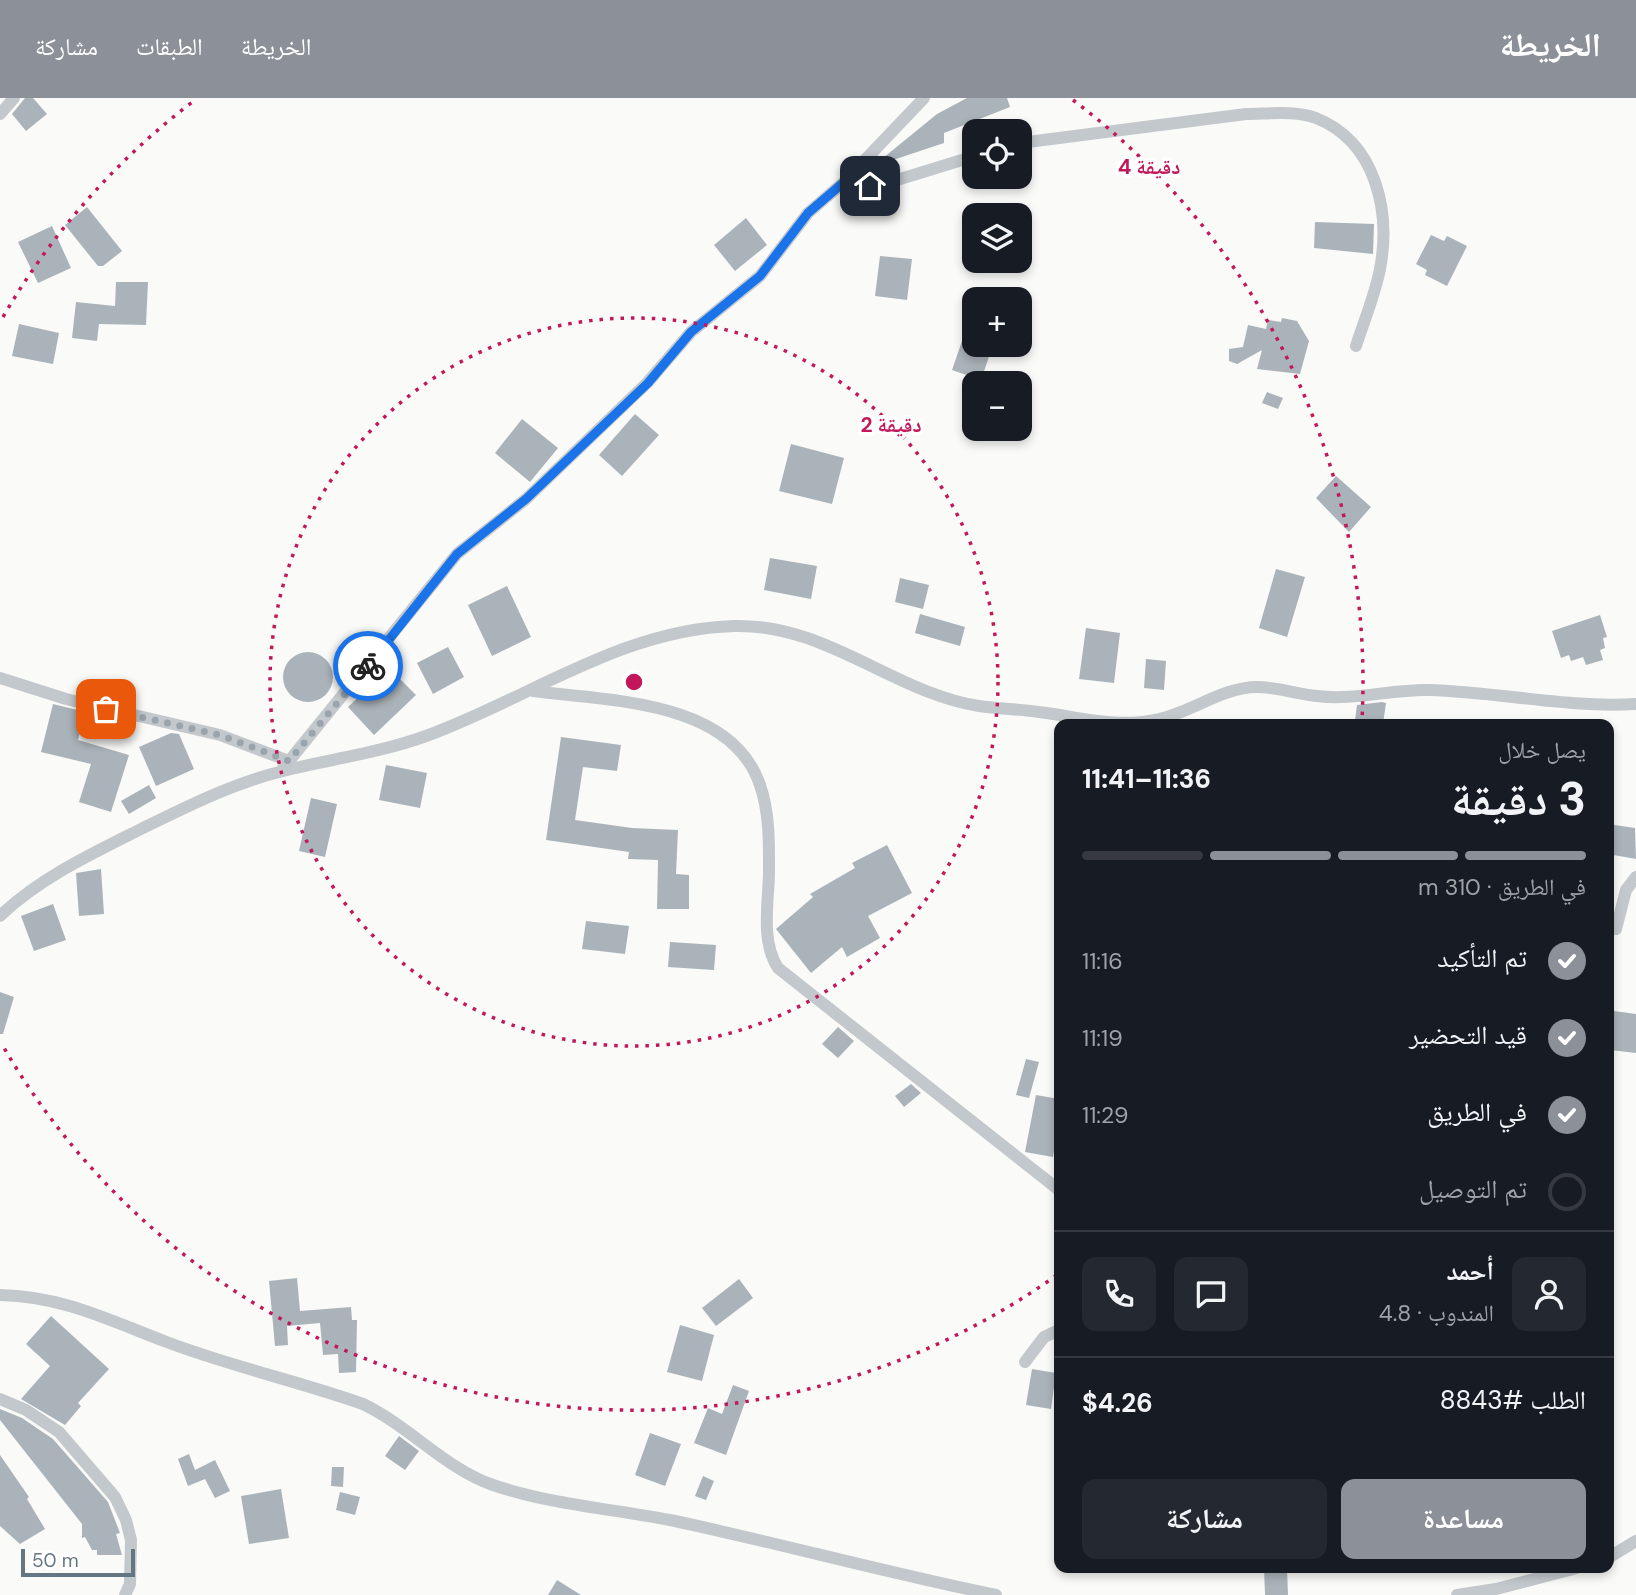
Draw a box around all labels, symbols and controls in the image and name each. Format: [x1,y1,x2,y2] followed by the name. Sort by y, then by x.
[1500,23,1601,66] text: الخريطة
[35,31,98,62] text: مشاركة
[136,31,203,62] text: الطبقات
[241,31,311,62] text: الخريطة
[962,119,1032,441] map controls
[962,119,1032,189] button: locate
[1118,153,1180,181] text: 4 دقيقة
[840,156,900,216] pin
[851,167,889,205] icon: home
[962,203,1032,273] button: layers
[962,287,1032,357] button: +
[962,371,1032,441] button: −
[860,411,922,439] text: 2 دقيقة
[333,631,403,701] courier
[349,647,387,685] icon: bike
[622,670,646,694] centre of rings
[76,679,136,739] pin
[87,690,125,728] icon: bag
[1498,735,1586,765] text: يصل خلال
[1082,762,1211,796] text: 11:36–11:41
[1451,769,1586,829] text: 3 دقيقة
[1418,872,1586,902] text: في الطريق · 310 m
[1437,941,1527,975] text: تم التأكيد
[1548,942,1586,980] icon: check
[1082,946,1123,976] text: 11:16
[1409,1018,1527,1052] text: قيد التحضير
[1548,1019,1586,1057] icon: check
[1082,1023,1123,1053] text: 11:19
[1427,1095,1527,1129] text: في الطريق
[1548,1096,1586,1134] icon: check
[1082,1100,1128,1130] text: 11:29
[1419,1172,1527,1206] text: تم التوصيل
[1446,1254,1494,1288] text: أحمد
[1082,1257,1156,1331] button: phone
[1174,1257,1248,1331] button: chat
[1512,1257,1586,1331] button: person
[1379,1298,1494,1328] text: المندوب · 4.8
[1440,1383,1586,1417] text: الطلب #8843
[1082,1386,1153,1420] text: $4.26
[1082,1479,1327,1559] button: مشاركة
[1341,1479,1586,1559] button: مساعدة
[21,1546,135,1578] scale bar
[32,1548,79,1573] text: 50 m

